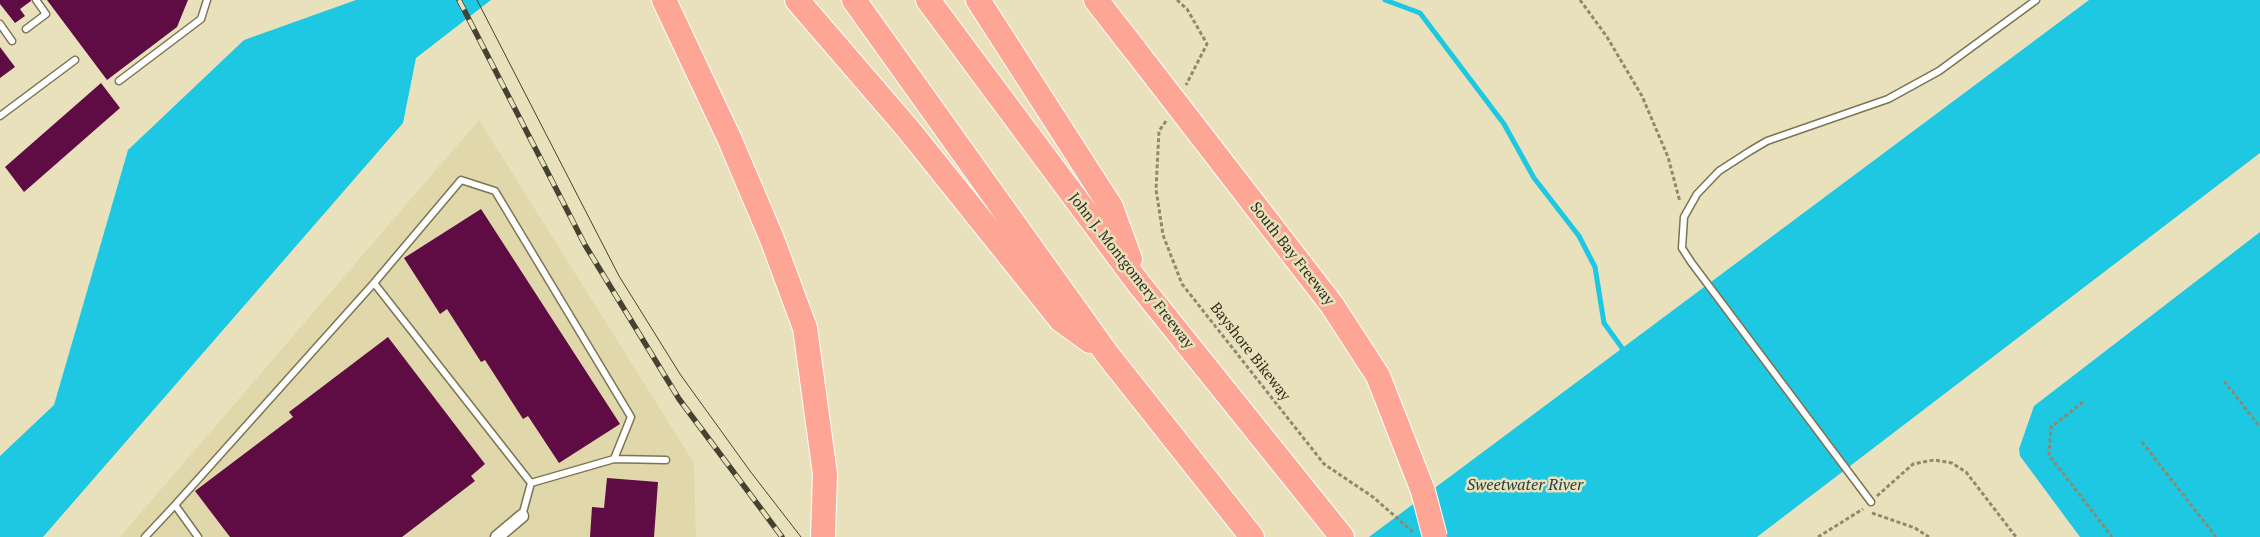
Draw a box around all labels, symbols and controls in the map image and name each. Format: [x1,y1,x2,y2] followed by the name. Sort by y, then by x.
[1065,190,1197,352] street label: John J. Montgomery Freeway
[1246,199,1338,309] street label: South Bay Freeway
[1206,299,1294,405] street label: Bayshore Bikeway
[1467,475,1583,495] water label: Sweetwater River

